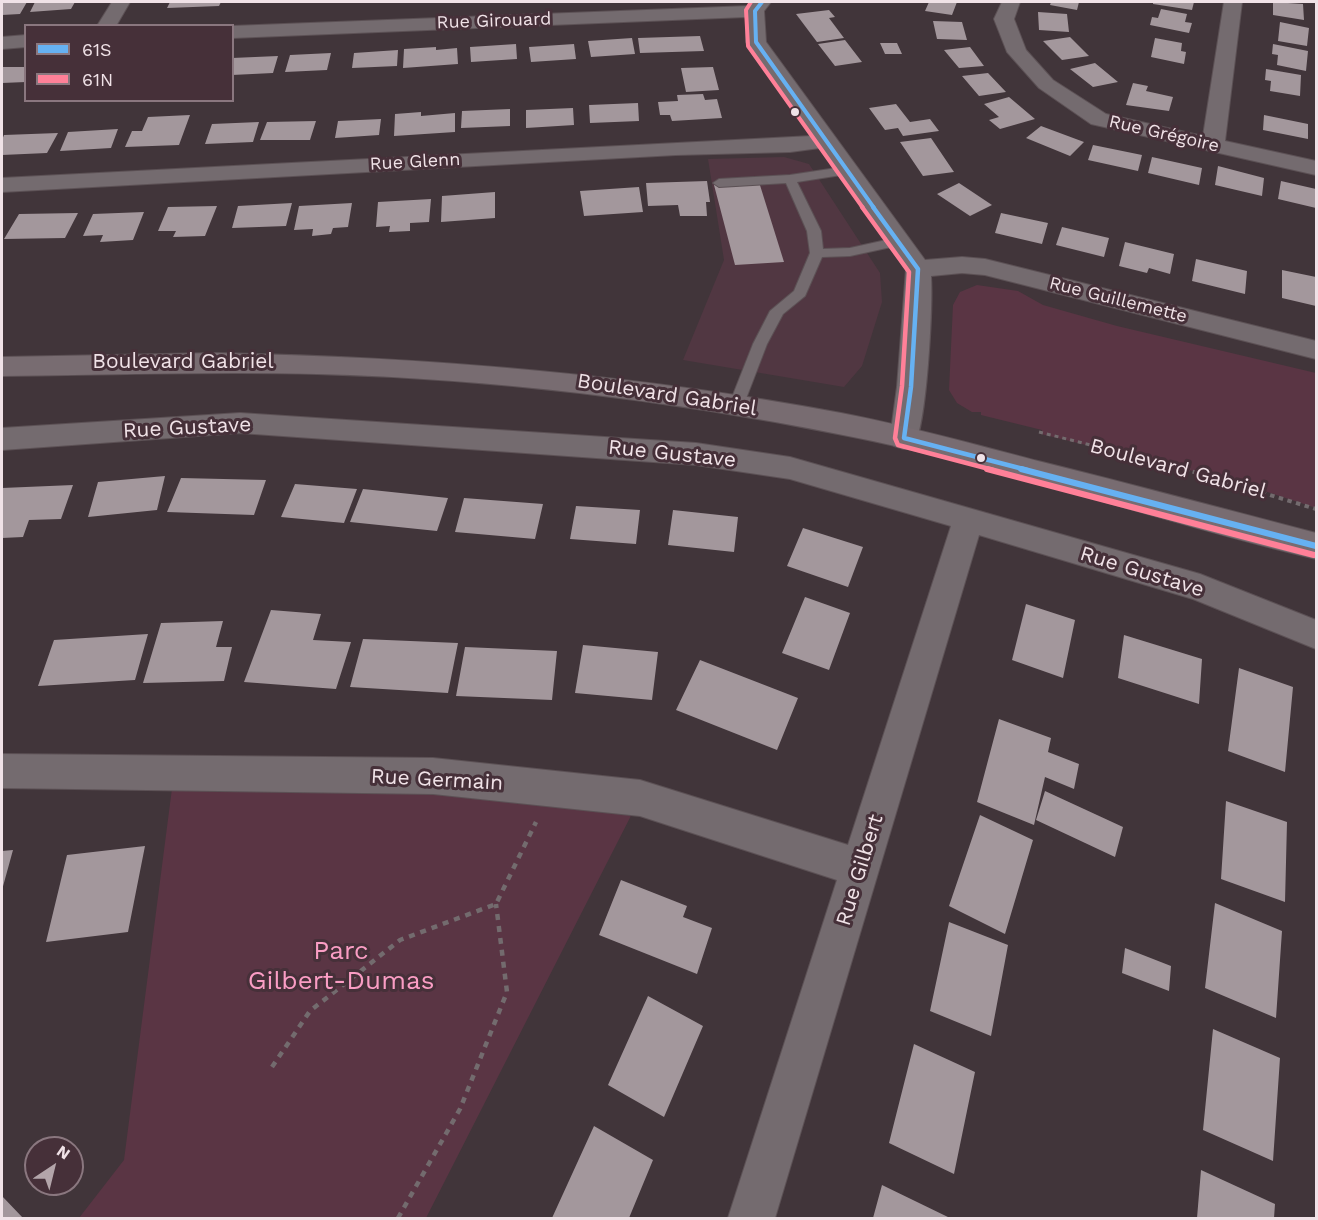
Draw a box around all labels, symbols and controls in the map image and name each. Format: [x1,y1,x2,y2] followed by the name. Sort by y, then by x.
[436,8,552,34] street label: Rue Girouard
[24,24,234,102] legend
[82,39,112,60] text: 61S
[82,69,113,90] text: 61N
[789,106,801,118] unlabelled marker
[1107,111,1221,157] street label: Rue Grégoire
[369,149,461,175] street label: Rue Glenn
[1047,272,1189,328] street label: Rue Guillemette
[92,349,274,375] street label: Boulevard Gabriel
[575,368,759,422] street label: Boulevard Gabriel
[122,412,252,444] street label: Rue Gustave
[1087,433,1269,505] street label: Boulevard Gabriel
[607,435,737,473] street label: Rue Gustave
[975,452,987,464] unlabelled marker
[1077,541,1207,603] street label: Rue Gustave
[370,764,504,796] street label: Rue Germain
[831,811,889,929] street label: Rue Gilbert
[248,935,434,996] park label: Parc Gilbert-Dumas
[24,1136,84,1196] north arrow
[53,1141,74,1164] text: N

